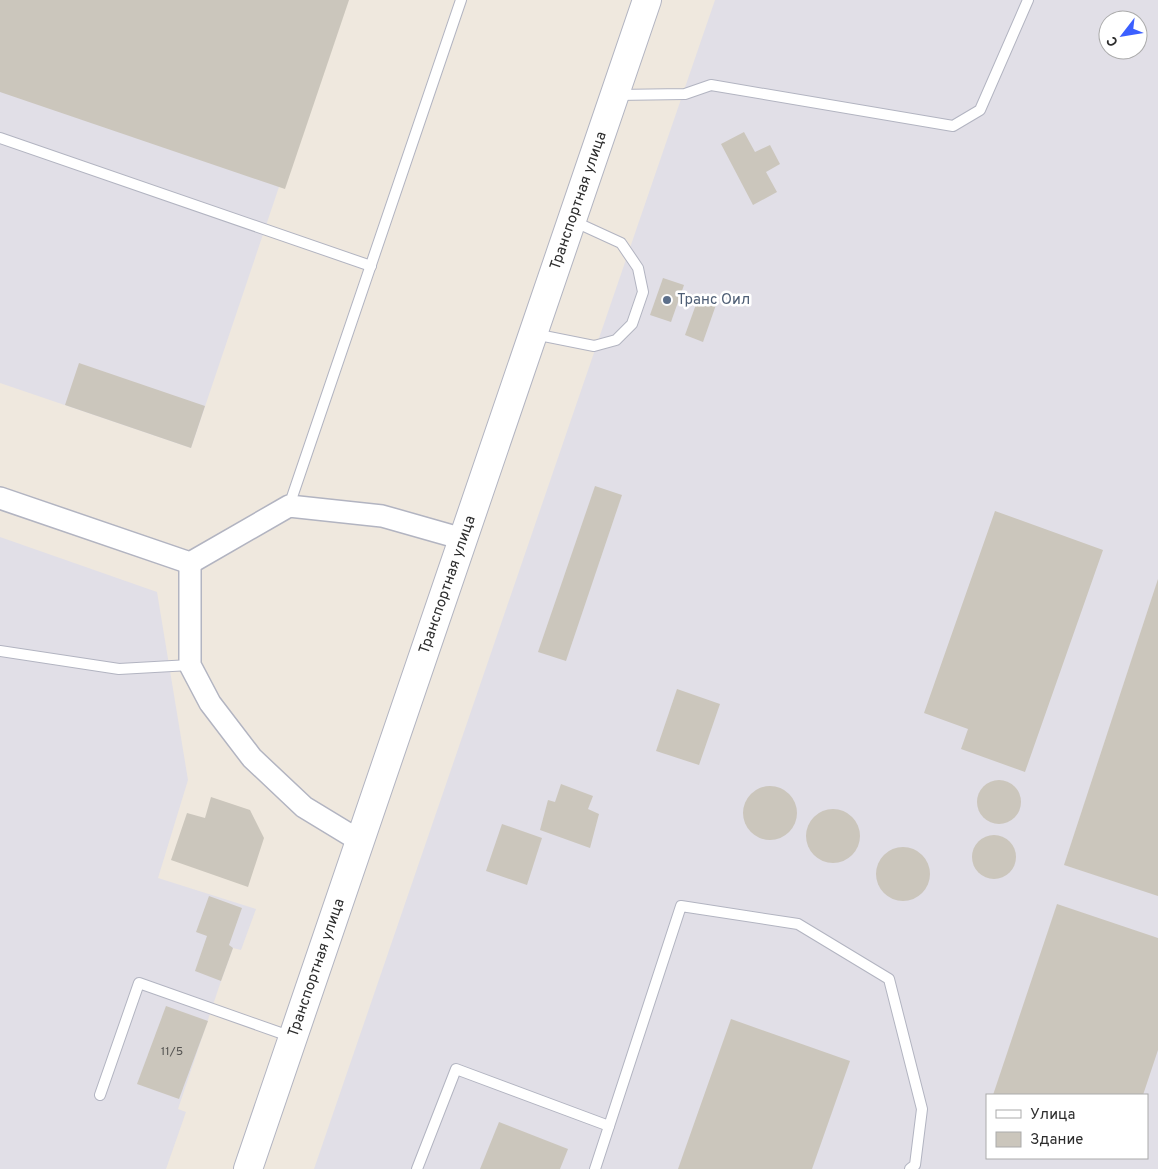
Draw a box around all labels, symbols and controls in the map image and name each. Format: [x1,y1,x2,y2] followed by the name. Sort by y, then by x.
[1098,10,1148,60] north arrow
[1104,33,1123,49] text: С
[546,129,612,273] street label: Транспортная улица
[677,291,750,310] place label: Транс Оил
[661,294,673,306] marker: Транс Оил
[415,513,481,657] street label: Транспортная улица
[284,896,350,1040] street label: Транспортная улица
[161,1044,183,1060] house number: 11/5
[986,1094,1148,1159] legend
[1030,1106,1075,1125] text: Улица
[1030,1131,1083,1150] text: Здание

